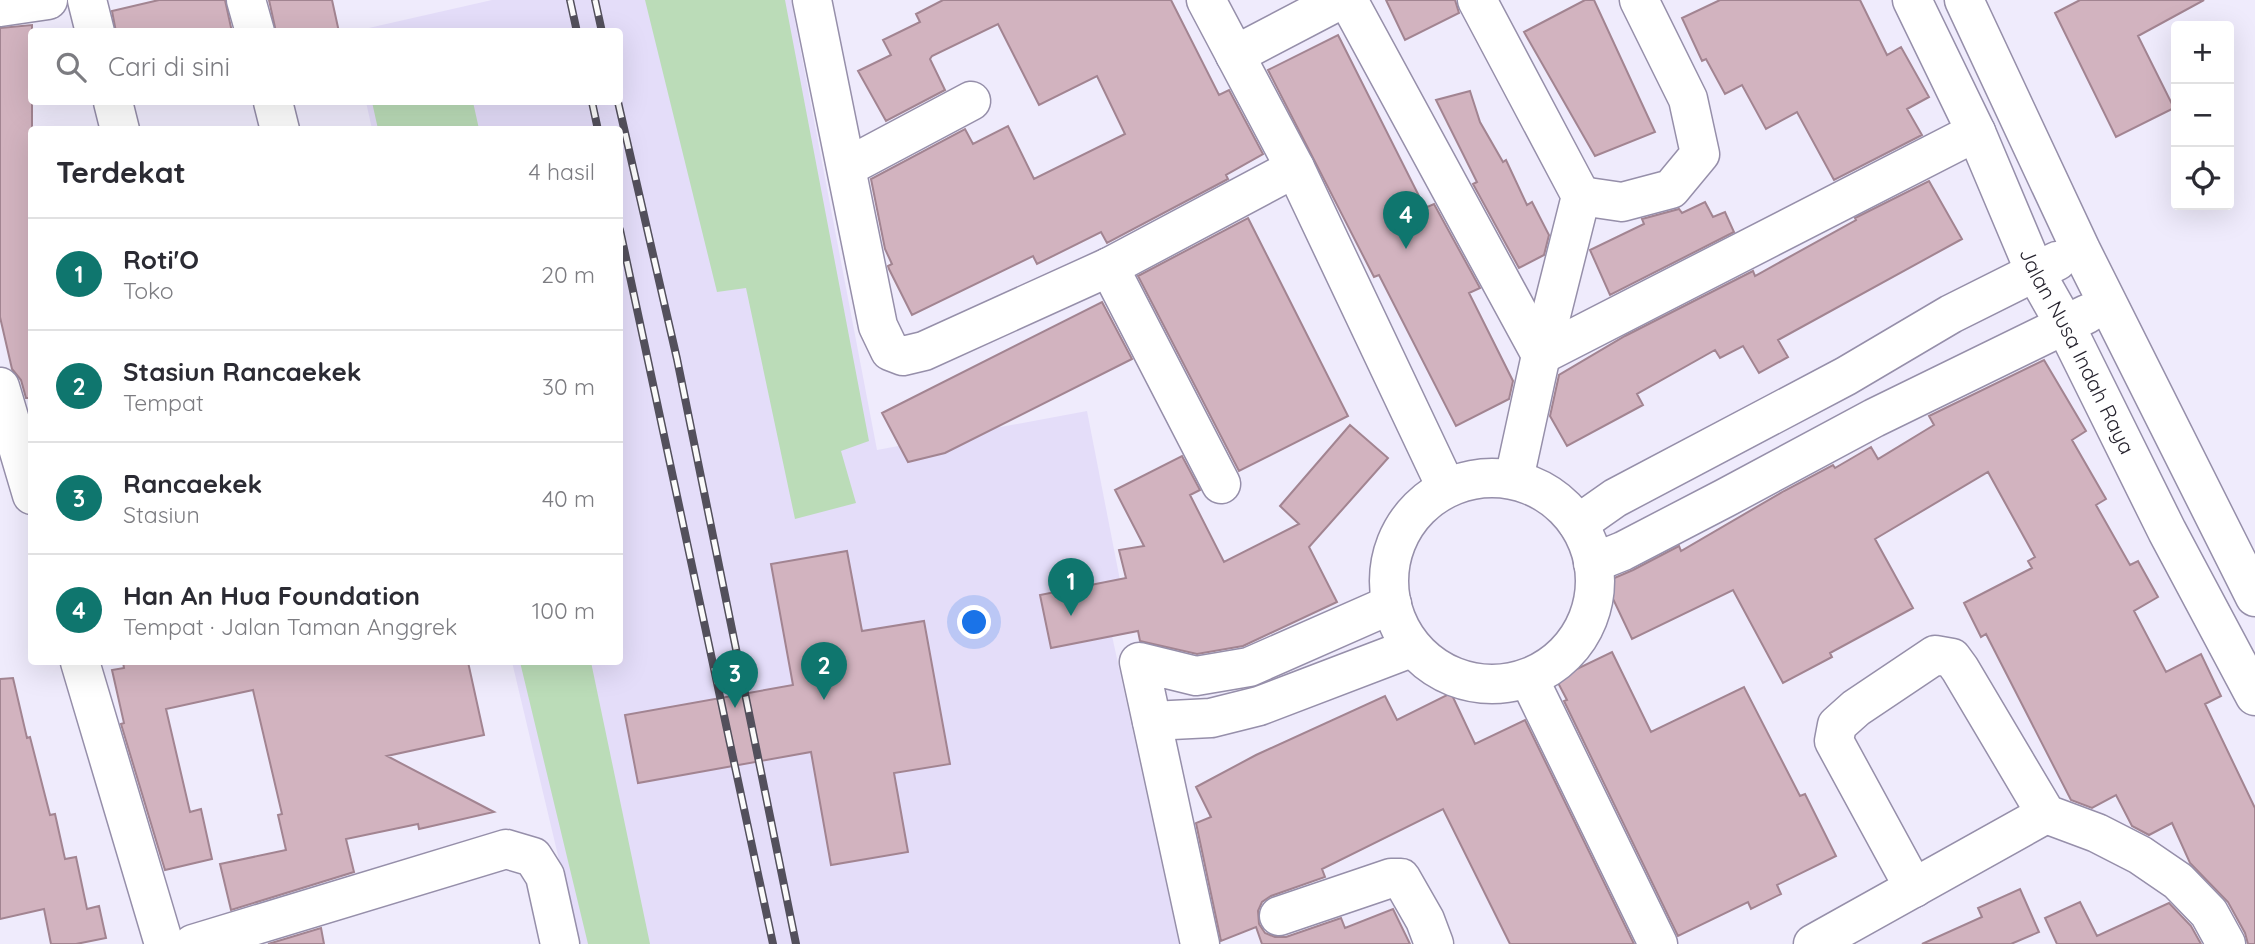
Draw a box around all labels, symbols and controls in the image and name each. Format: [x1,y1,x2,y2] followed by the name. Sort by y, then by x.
[2171,21,2234,210] map controls
[2171,21,2234,84] button: +
[28,28,623,105] search box
[52,48,90,86] icon: search
[108,50,230,83] text: Cari di sini
[2171,84,2234,147] button: −
[2171,147,2234,210] button: locate
[56,153,186,191] text: Terdekat
[529,157,595,186] text: 4 hasil
[1383,191,1429,249] pin: 4
[123,243,199,276] text: Roti'O
[2014,244,2141,458] street label: Jalan Nusa Indah Raya
[75,260,83,289] text: 1
[541,260,595,289] text: 20 m
[123,276,174,305] text: Toko
[123,355,362,388] text: Stasiun Rancaekek
[72,372,86,401] text: 2
[542,372,595,401] text: 30 m
[123,388,204,417] text: Tempat
[123,467,262,500] text: Rancaekek
[73,484,85,513] text: 3
[542,484,595,513] text: 40 m
[123,500,200,529] text: Stasiun
[1048,558,1094,616] pin: 1
[123,579,420,612] text: Han An Hua Foundation
[72,596,86,625] text: 4
[532,596,595,625] text: 100 m
[957,605,991,639] your location
[123,612,457,641] text: Tempat · Jalan Taman Anggrek
[801,642,847,700] pin: 2
[712,650,758,708] pin: 3

